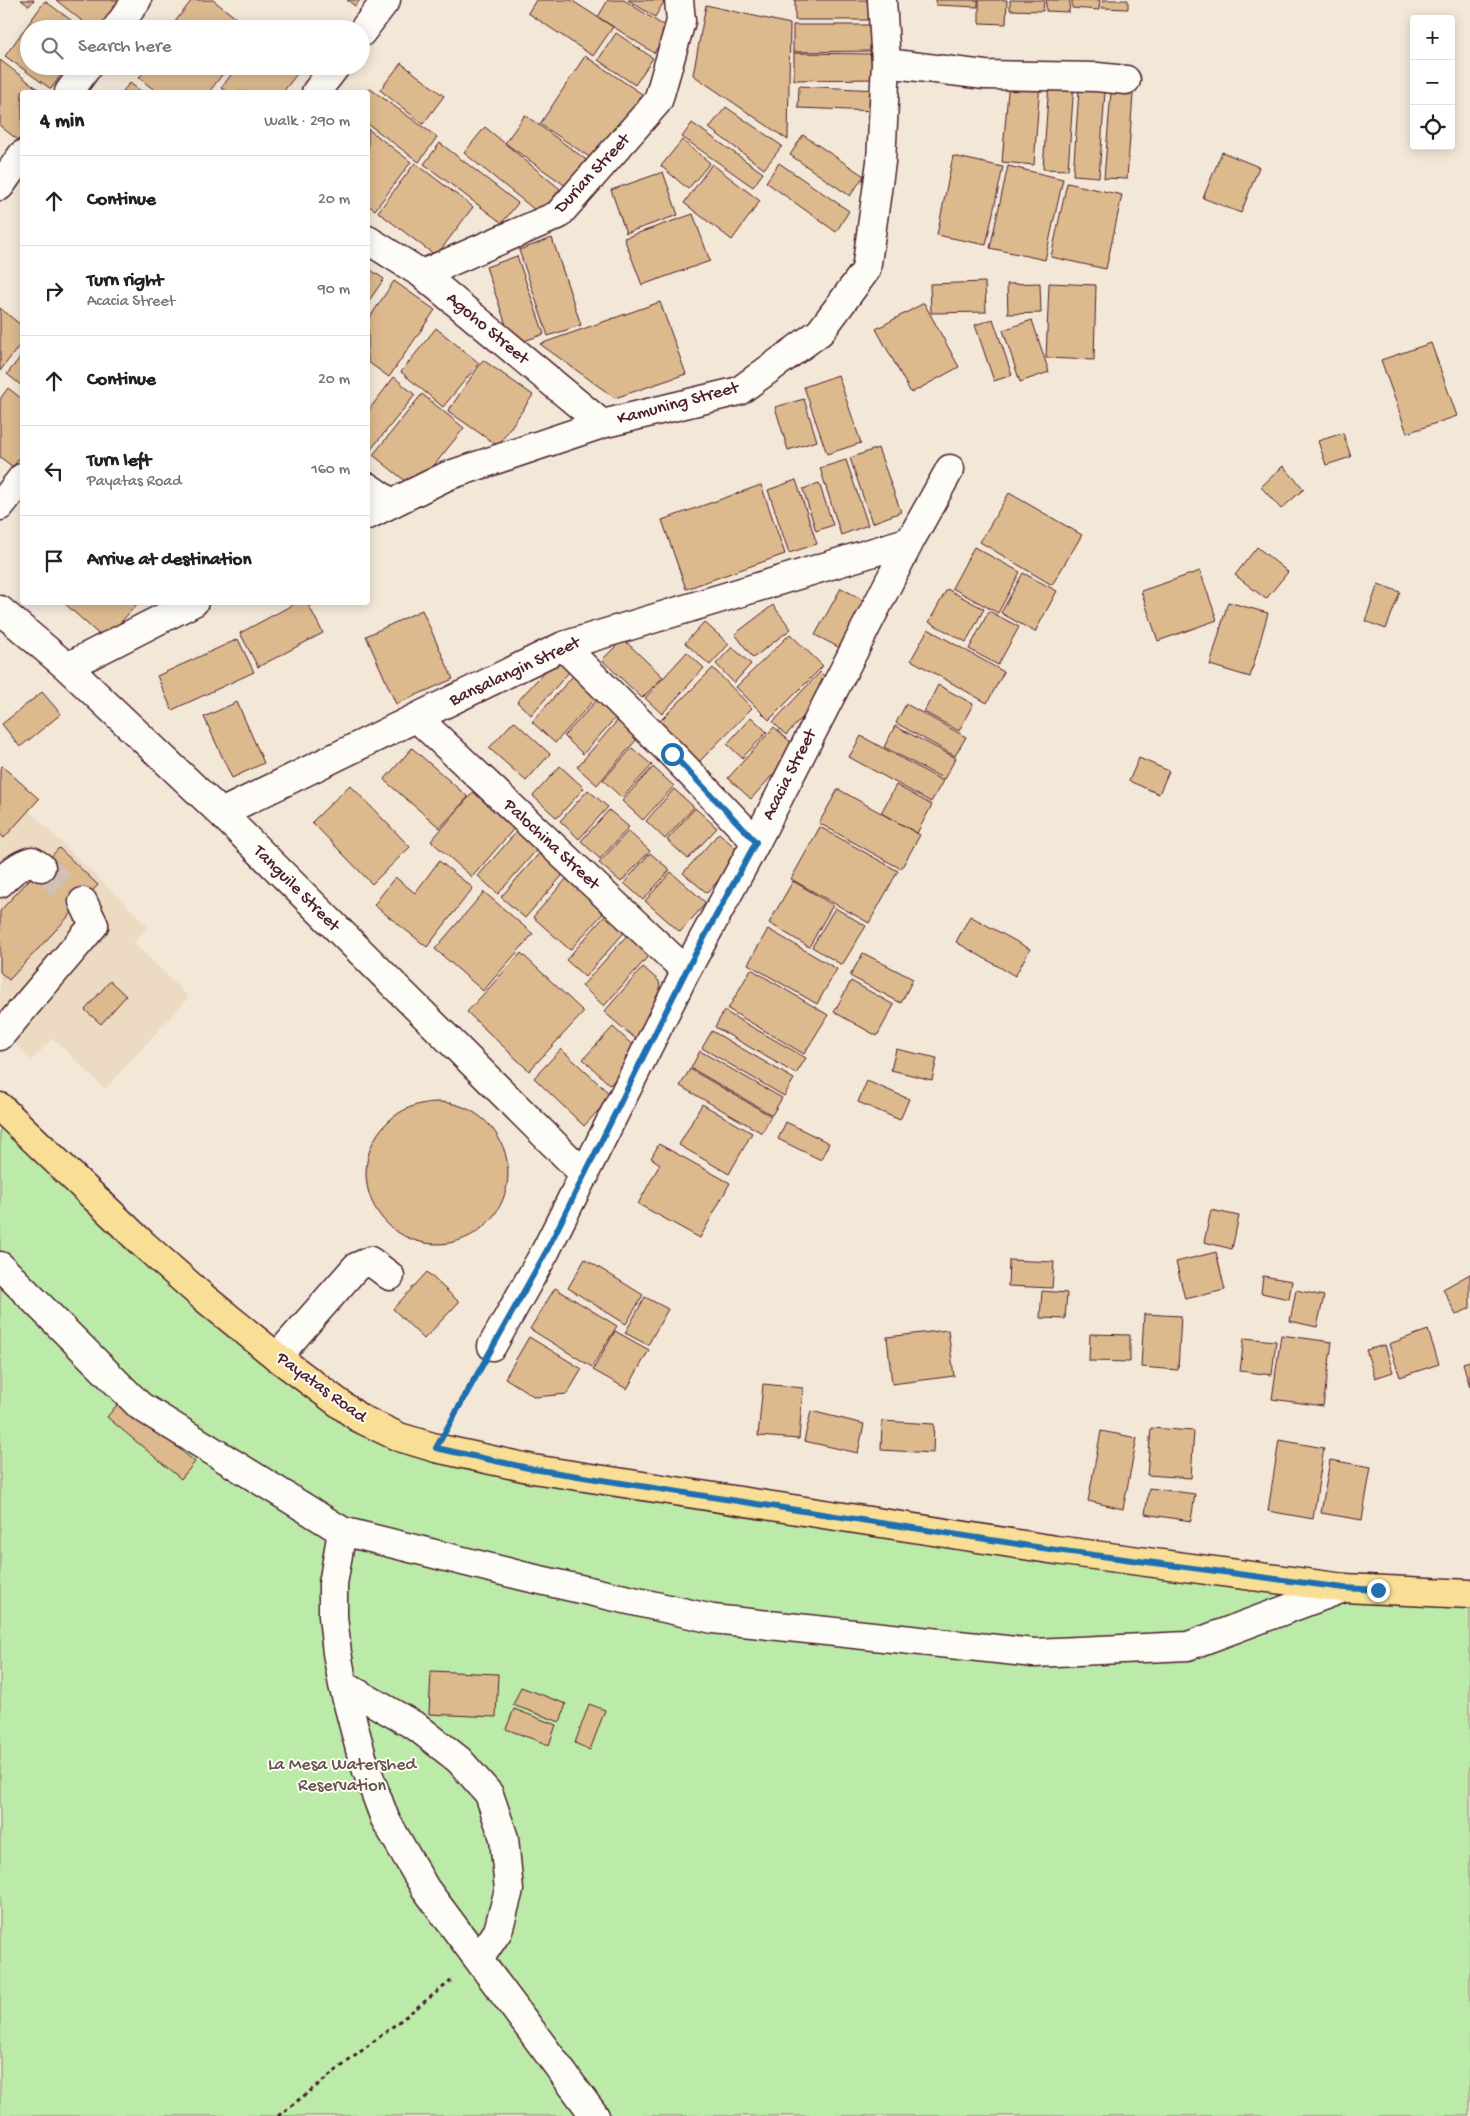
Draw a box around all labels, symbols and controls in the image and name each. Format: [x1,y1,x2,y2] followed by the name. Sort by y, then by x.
[1410,15,1455,150] map controls
[1410,15,1455,60] button: +
[20,20,370,75] search box
[38,34,66,62] icon: search
[78,36,172,59] text: Search here
[1410,60,1455,105] button: −
[1410,105,1455,150] button: locate
[40,110,84,135] text: 4 min
[264,113,350,132] text: Walk · 290 m
[550,129,636,219] street label: Durian Street
[40,187,68,215] icon: ahead
[87,189,156,212] text: Continue
[318,191,350,210] text: 20 m
[87,270,163,293] text: Turn right
[40,277,68,305] icon: right
[318,281,350,300] text: 90 m
[441,288,534,371] street label: Agoho Street
[87,293,175,312] text: Acacia Street
[40,367,68,395] icon: ahead
[87,369,156,392] text: Continue
[318,371,350,390] text: 20 m
[615,377,743,430] street label: Kamuning Street
[87,450,151,473] text: Turn left
[40,457,68,485] icon: left
[311,461,350,480] text: 160 m
[87,473,182,492] text: Payatas Road
[40,547,68,575] icon: arrive
[87,549,251,572] text: Arrive at destination
[445,632,585,712] street label: Bansalangin Street
[758,725,823,824] street label: Acacia Street
[661,743,684,766] route start
[498,794,605,896] street label: Palochina Street
[248,841,345,938] street label: Tanguile Street
[271,1348,371,1429] street label: Payatas Road
[1367,1579,1390,1602] route end
[268,1755,417,1797] park label: La Mesa Watershed Reservation

